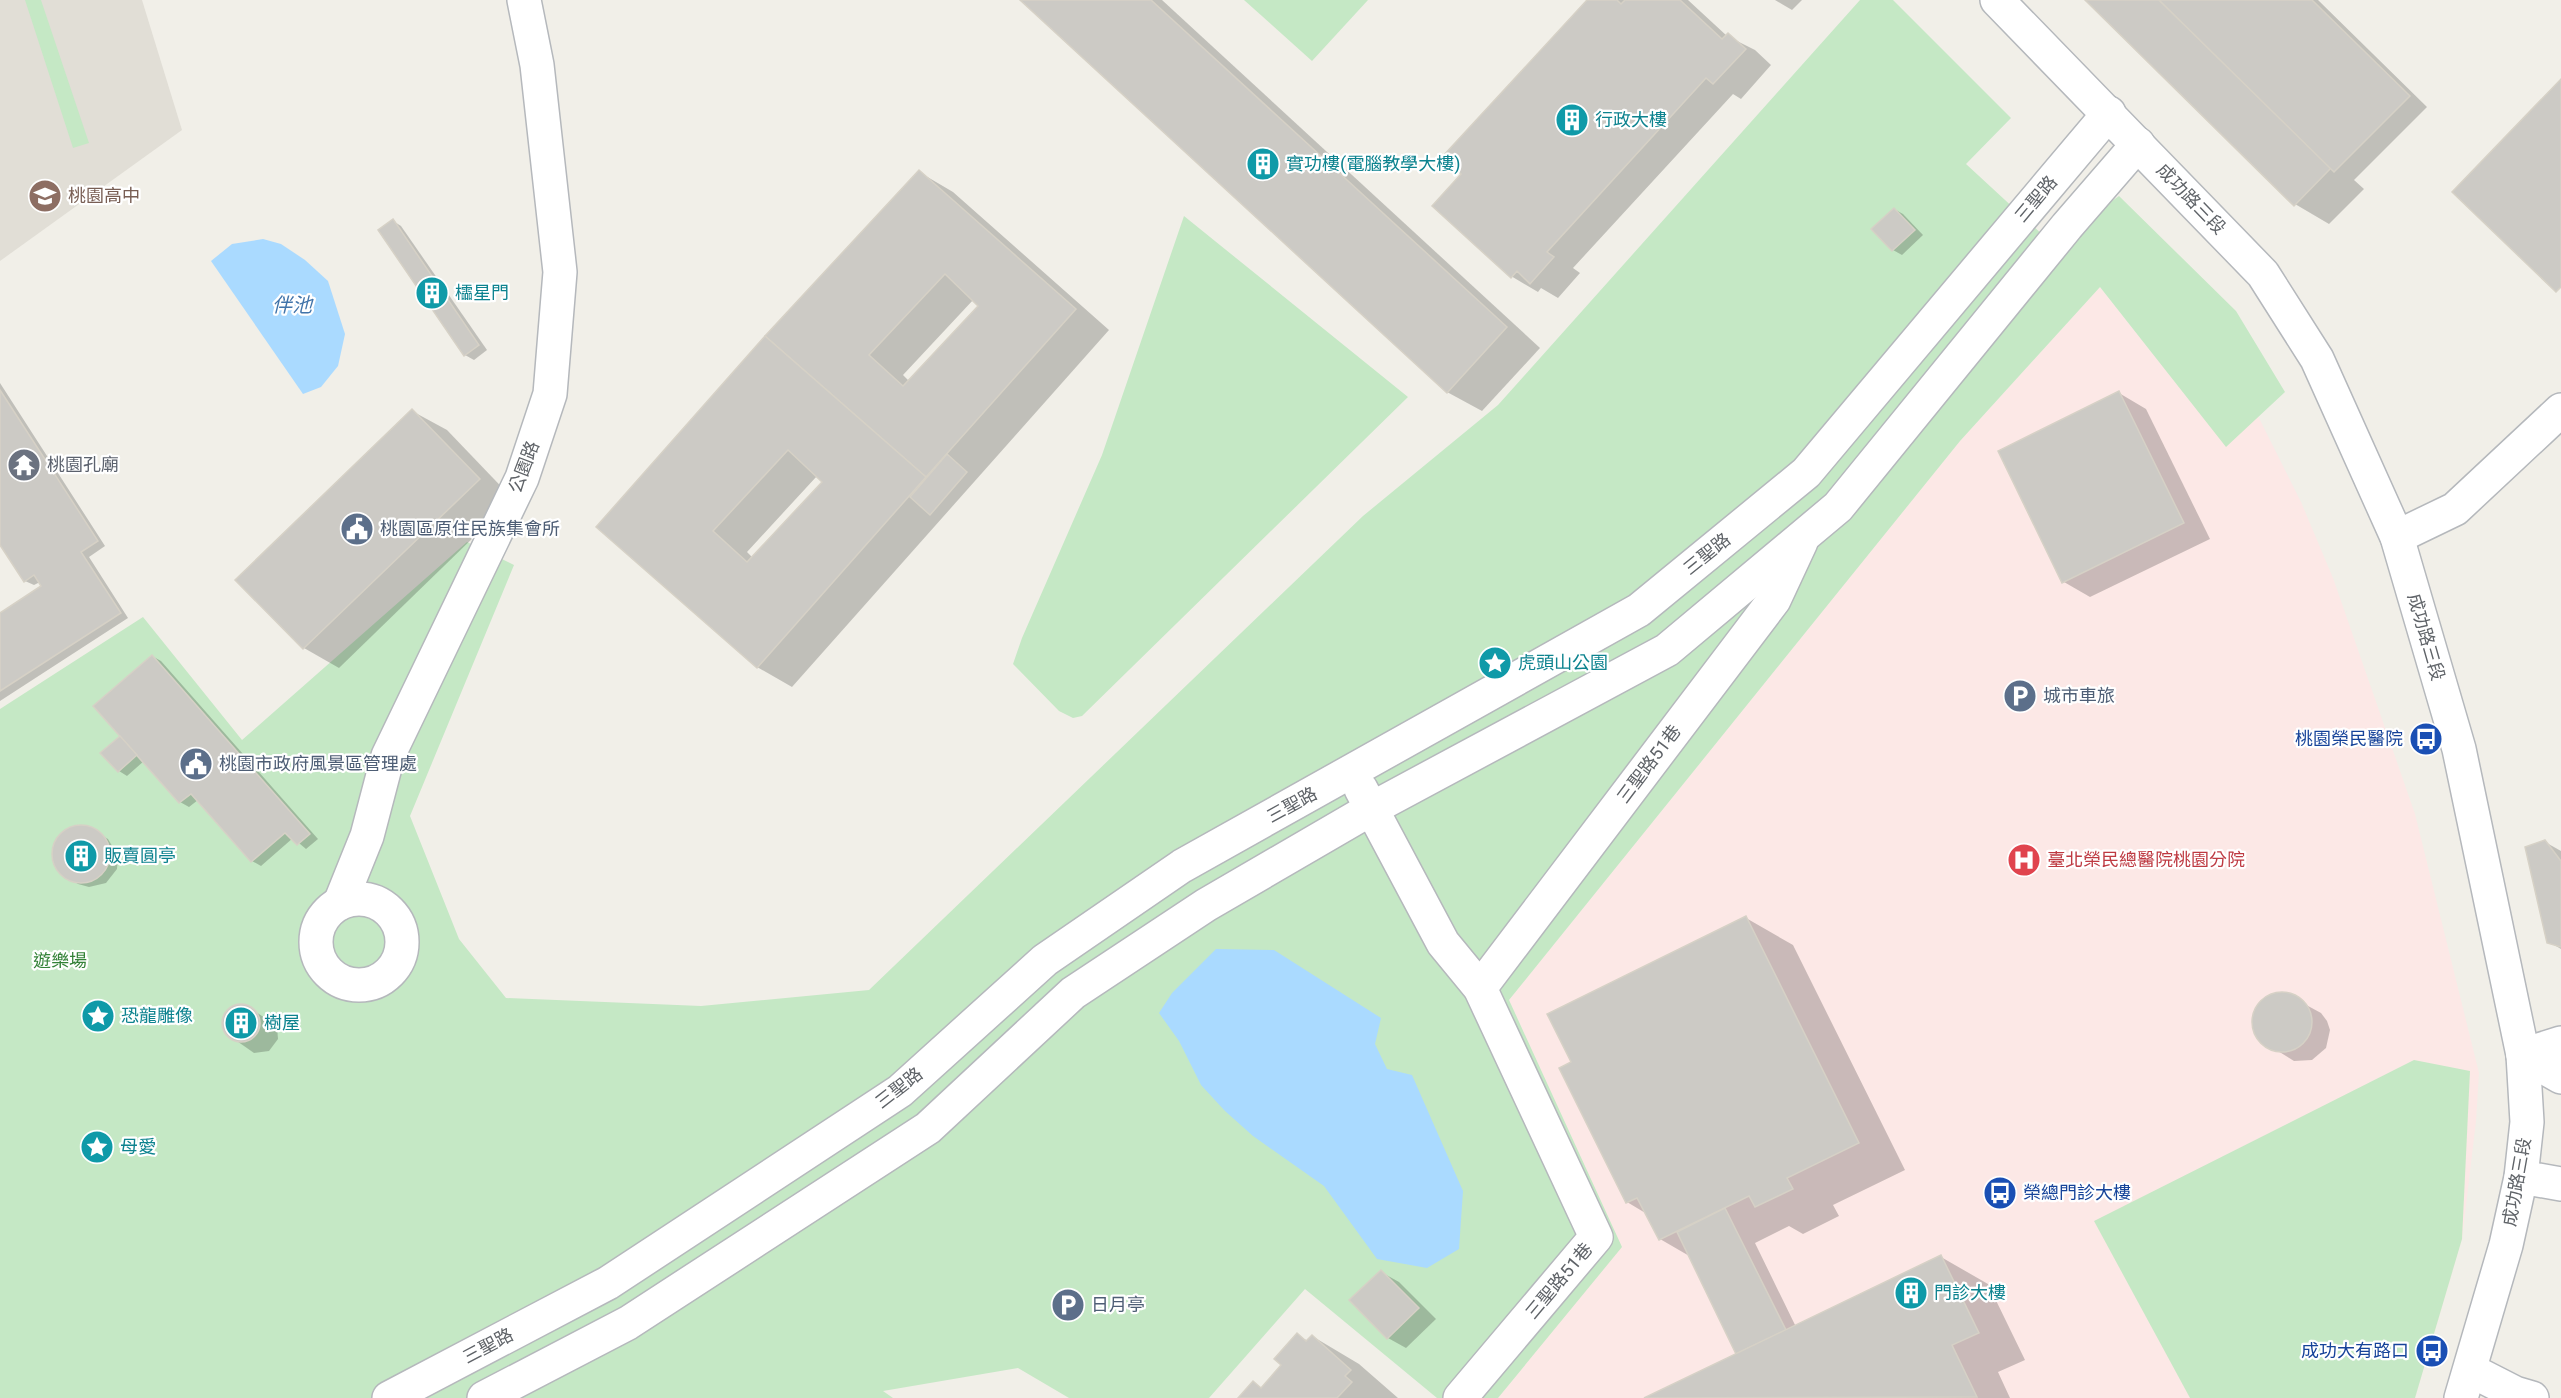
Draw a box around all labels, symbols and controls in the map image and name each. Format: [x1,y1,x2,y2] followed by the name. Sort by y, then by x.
[1554,102,1590,138] building icon: 行政大樓
[1595,109,1667,130] place label: 行政大樓
[1245,146,1281,182] building icon: 實功樓(電腦教學大樓)
[1286,153,1460,175] place label: 實功樓(電腦教學大樓)
[2153,159,2230,238] street label: 成功路三段
[2010,171,2061,226] street label: 三聖路
[27,178,63,214] school or university icon: 桃園高中
[68,185,140,206] place label: 桃園高中
[414,275,450,311] building icon: 櫺星門
[455,282,509,303] place label: 櫺星門
[272,293,314,317] water label: 伴池
[504,438,543,496] street label: 公園路
[6,447,42,483] temple icon: 桃園孔廟
[47,454,119,475] place label: 桃園孔廟
[339,511,375,547] public building icon: 桃園區原住民族集會所
[380,518,560,539] place label: 桃園區原住民族集會所
[1679,528,1734,579] street label: 三聖路
[2404,591,2449,683] street label: 成功路三段
[1477,645,1513,681] place icon: 虎頭山公園
[1518,652,1608,673] place label: 虎頭山公園
[2002,678,2038,714] parking icon: 城市車旅
[2043,685,2115,706] place label: 城市車旅
[1612,721,1685,807] street label: 三聖路51巷
[2408,721,2444,757] bus stop icon: 桃園榮民醫院
[2295,728,2403,749] place label: 桃園榮民醫院
[178,746,214,782] public building icon: 桃園市政府風景區管理處
[219,753,417,774] place label: 桃園市政府風景區管理處
[1263,782,1320,827] street label: 三聖路
[63,838,99,874] building icon: 販賣圓亭
[2006,842,2042,878] hospital icon: 臺北榮民總醫院桃園分院
[104,845,176,866] place label: 販賣圓亭
[2047,849,2245,870] place label: 臺北榮民總醫院桃園分院
[33,950,87,971] park label: 遊樂場
[80,998,116,1034] place icon: 恐龍雕像
[121,1005,193,1026] place label: 恐龍雕像
[223,1005,259,1041] building icon: 樹屋
[264,1012,300,1033] place label: 樹屋
[871,1063,926,1113] street label: 三聖路
[79,1129,115,1165] place icon: 母愛
[120,1136,156,1157] place label: 母愛
[2498,1136,2535,1228] street label: 成功路三段
[1982,1175,2018,1211] bus stop icon: 榮總門診大樓
[2023,1182,2131,1203] place label: 榮總門診大樓
[1521,1239,1596,1323] street label: 三聖路51巷
[1893,1275,1929,1311] building icon: 門診大樓
[1934,1282,2006,1303] place label: 門診大樓
[1050,1287,1086,1323] parking icon: 日月亭
[1091,1294,1145,1315] place label: 日月亭
[459,1324,517,1368] street label: 三聖路
[2414,1333,2450,1369] bus stop icon: 成功大有路口
[2301,1340,2409,1361] place label: 成功大有路口

